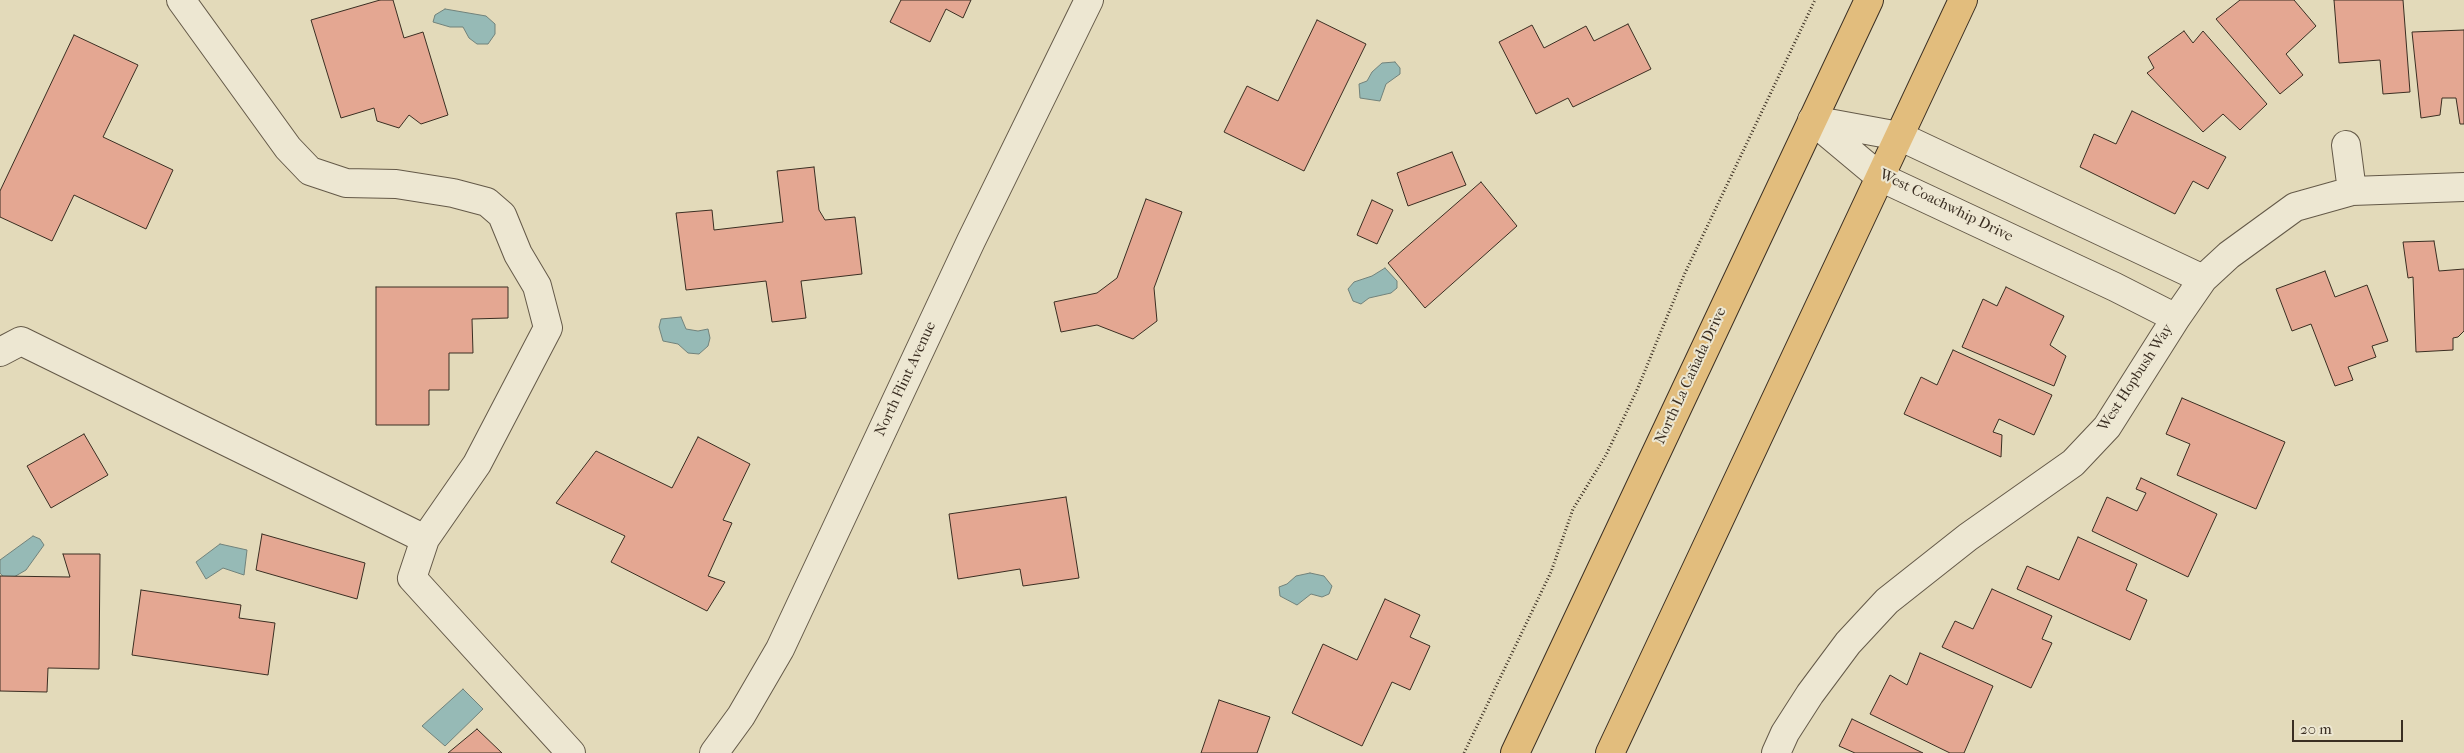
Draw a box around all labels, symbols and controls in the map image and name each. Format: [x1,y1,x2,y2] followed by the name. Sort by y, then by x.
[1876,166,2016,246] street label: West Coachwhip Drive
[1651,305,1731,447] street label: North La Cañada Drive
[872,319,940,439] street label: North Flint Avenue
[2095,321,2177,435] street label: West Hopbush Way
[2294,710,2405,742] scale bar
[2300,720,2332,738] text: 20 m

